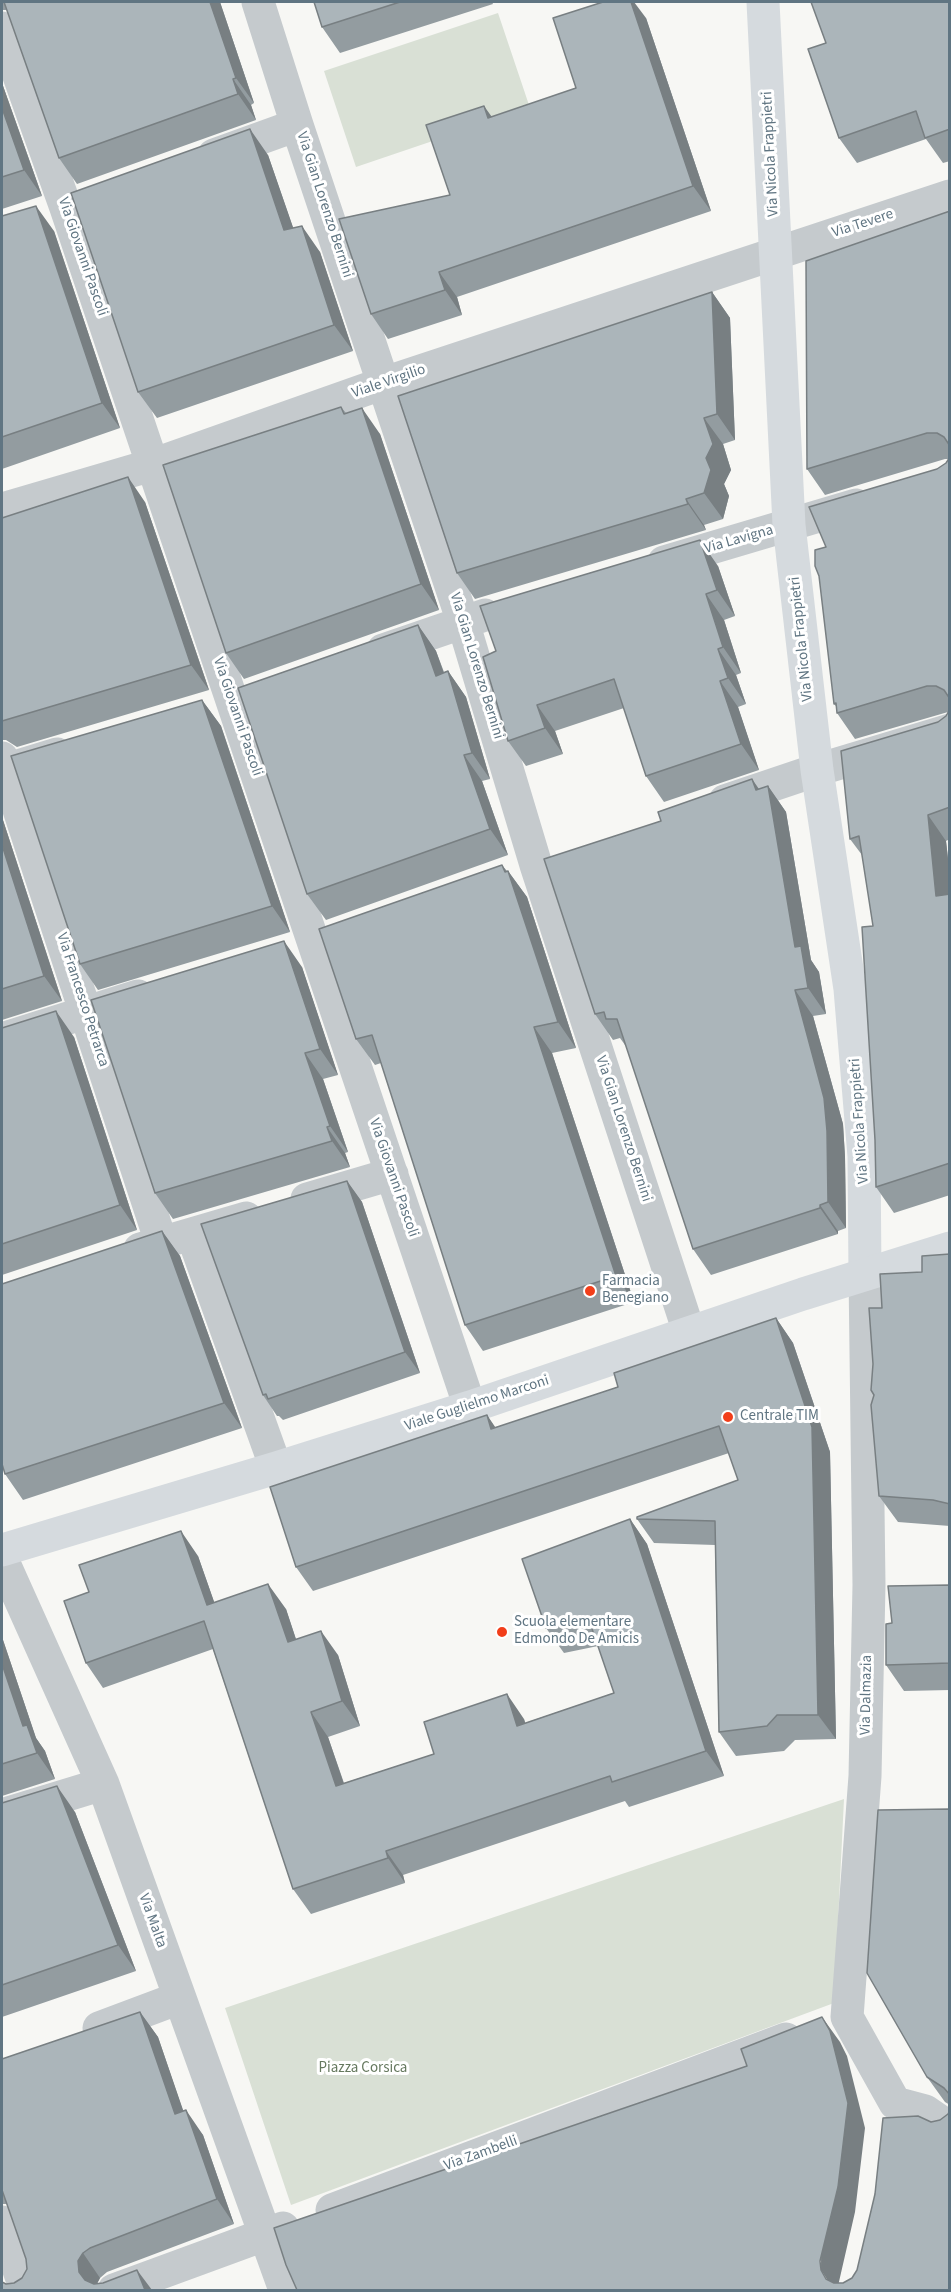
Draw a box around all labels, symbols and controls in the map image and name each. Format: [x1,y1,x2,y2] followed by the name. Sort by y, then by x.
[759,91,783,217] street label: Via Nicola Frappietri
[292,130,356,280] street label: Via Gian Lorenzo Bernini
[53,195,111,319] street label: Via Giovanni Pascoli
[830,206,896,242] street label: Via Tevere
[350,361,428,403] street label: Viale Virgilio
[702,522,776,558] street label: Via Lavigna
[786,576,818,702] street label: Via Nicola Frappietri
[445,591,507,741] street label: Via Gian Lorenzo Bernini
[208,655,266,779] street label: Via Giovanni Pascoli
[52,931,112,1069] street label: Via Francesco Petrarca
[591,1054,655,1204] street label: Via Gian Lorenzo Bernini
[847,1058,873,1184] street label: Via Nicola Frappietri
[364,1116,422,1240] street label: Via Giovanni Pascoli
[602,1273,669,1308] place label: Farmacia Benegiano
[583,1284,597,1298] marker: Farmacia Benegiano
[403,1372,551,1436] street label: Viale Guglielmo Marconi
[740,1408,819,1426] place label: Centrale TIM
[721,1410,735,1424] marker: Centrale TIM
[514,1614,639,1649] place label: Scuola elementare Edmondo De Amicis
[495,1625,509,1639] marker: Scuola elementare Edmondo De Amicis
[857,1655,877,1735] street label: Via Dalmazia
[134,1891,170,1951] street label: Via Malta
[319,2060,407,2078] park label: Piazza Corsica
[442,2132,520,2176] street label: Via Zambelli

